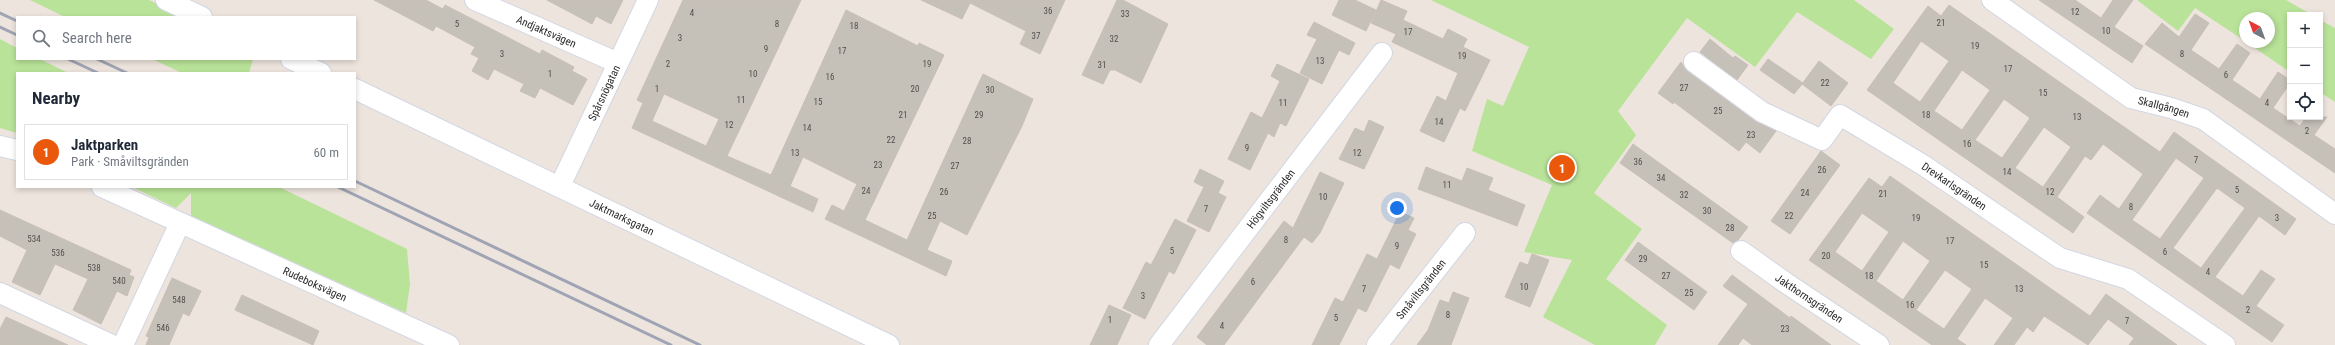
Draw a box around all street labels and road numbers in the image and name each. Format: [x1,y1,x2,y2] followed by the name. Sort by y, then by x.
[514,13,578,51] street label: Andjaktsvägen
[586,63,623,123] street label: Spårsnögatan
[2137,94,2191,121] street label: Skallgången
[1919,160,1989,213] street label: Drevkarlsgränden
[1244,167,1298,231] street label: Högviltsgränden
[587,196,656,238] street label: Jaktmarksgatan
[1394,257,1449,322] street label: Småviltsgränden
[281,264,349,305] street label: Rudeboksvägen
[1773,271,1845,326] street label: Jakthornsgränden

